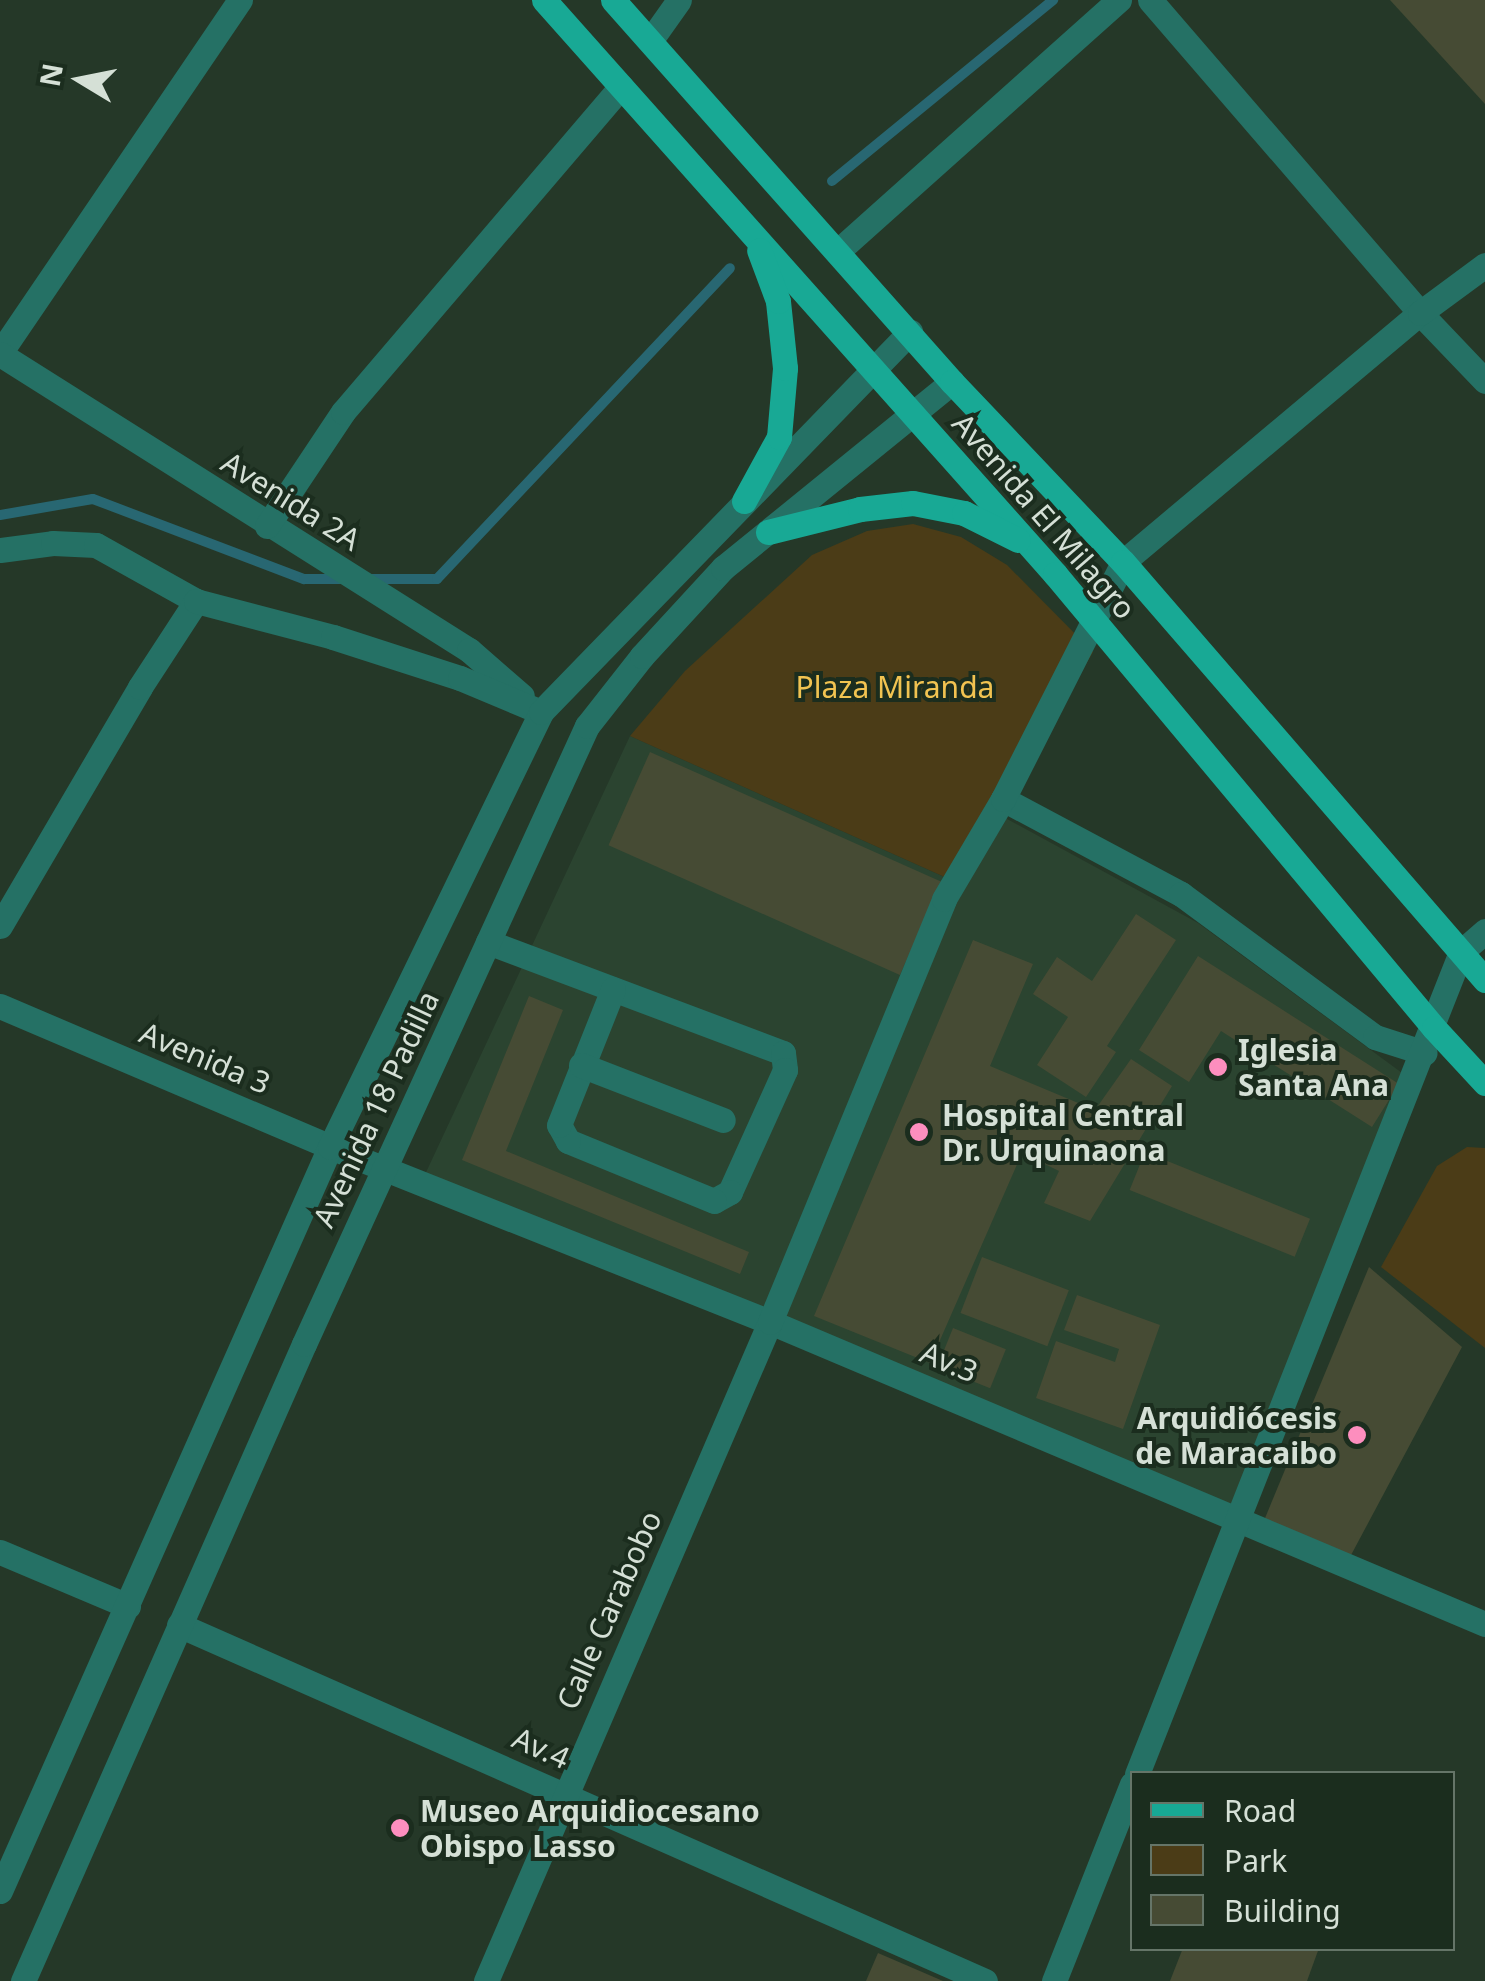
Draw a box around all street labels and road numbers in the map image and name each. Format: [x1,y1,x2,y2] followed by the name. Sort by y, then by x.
[945,406,1143,626] street label: Avenida El Milagro
[215,444,367,558] street label: Avenida 2A
[306,985,446,1233] street label: Avenida 18 Padilla
[135,1014,275,1102] street label: Avenida 3
[915,1334,983,1390] street label: Av.3
[549,1505,669,1715] street label: Calle Carabobo
[507,1720,575,1776] street label: Av.4

